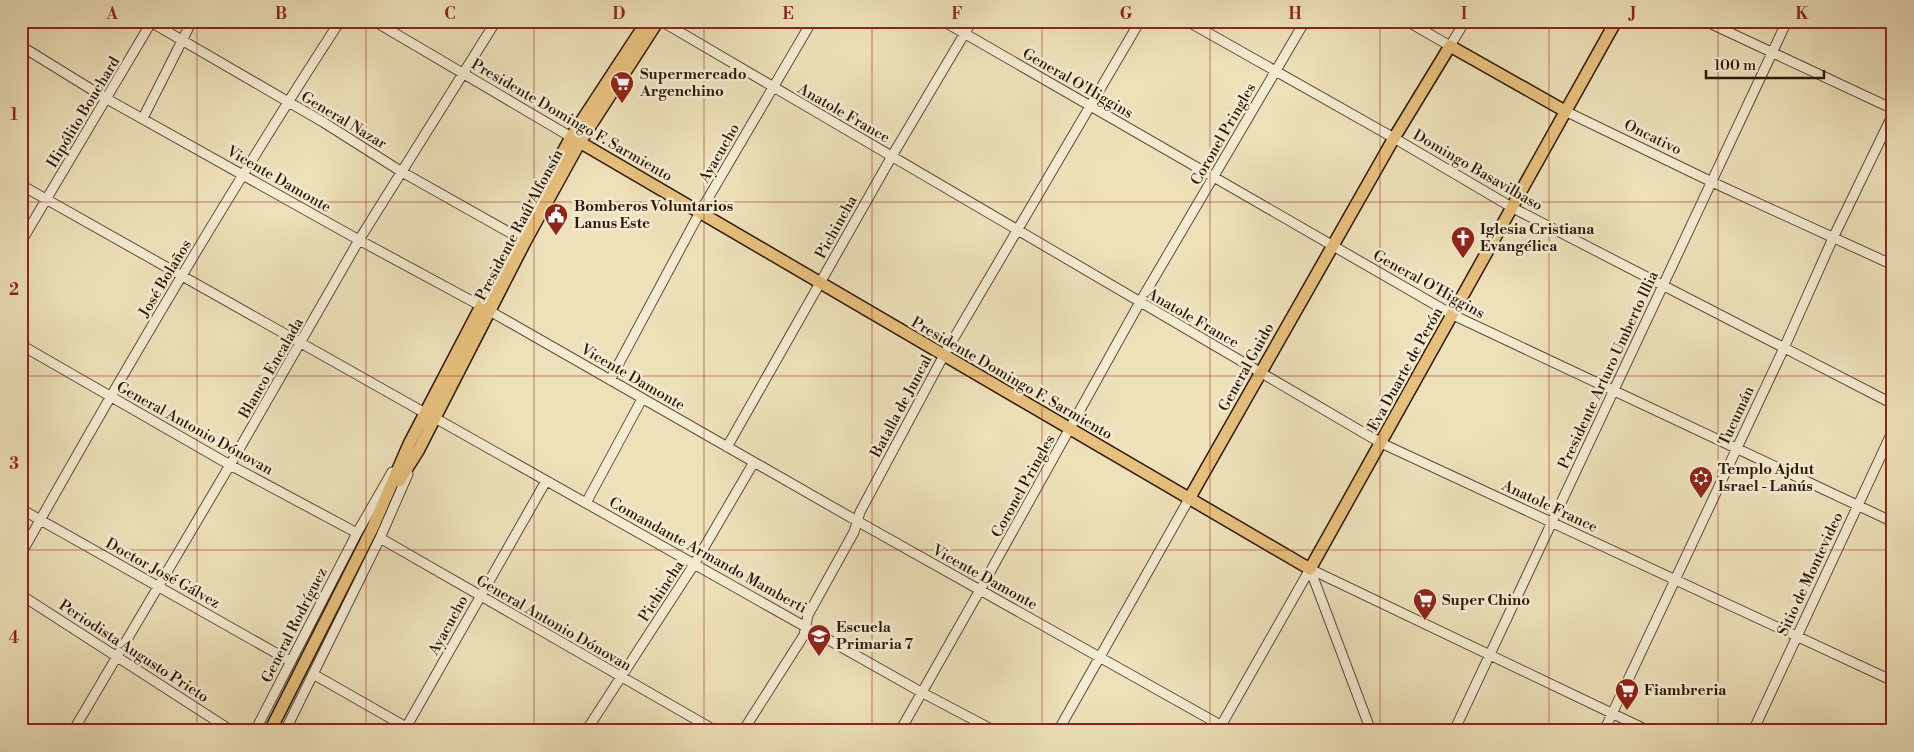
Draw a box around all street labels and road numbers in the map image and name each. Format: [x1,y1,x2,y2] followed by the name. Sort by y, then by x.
[1019,44,1137,123] street label: General O'Higgins
[43,53,124,171] street label: Hipólito Bouchard
[468,55,676,186] street label: Presidente Domingo F. Sarmiento
[793,79,893,147] street label: Anatole France
[1187,80,1260,189] street label: Coronel Pringles
[298,87,390,154] street label: General Nazar
[1621,115,1685,159] street label: Oncativo
[694,120,744,187] street label: Ayacucho
[1410,126,1546,215] street label: Domingo Basavilbaso
[222,141,334,217] street label: Vicente Damonte
[471,146,567,304] street label: Presidente Raúl Alfonsín
[811,192,862,262] street label: Pichincha
[134,236,196,321] street label: José Bolaños
[1370,246,1488,323] street label: General O'Higgins
[1554,268,1663,472] street label: Presidente Arturo Umberto Illia
[1142,284,1242,352] street label: Anatole France
[1364,304,1447,434] street label: Eva Duarte de Perón
[908,313,1116,444] street label: Presidente Domingo F. Sarmiento
[234,314,308,423] street label: Blanco Encalada
[1214,320,1279,415] street label: General Guido
[576,339,688,415] street label: Vicente Damonte
[866,351,937,462] street label: Batalla de Juncal
[113,377,276,479] street label: General Antonio Dónovan
[1714,383,1759,449] street label: Tucumán
[987,431,1060,541] street label: Coronel Pringles
[1498,476,1601,537] street label: Anatole France
[605,493,810,618] street label: Comandante Armando Mamberti
[1773,509,1848,639] street label: Sitio de Montevideo
[102,534,223,613] street label: Doctor José Gálvez
[928,540,1041,614] street label: Vicente Damonte
[635,557,689,626] street label: Pichincha
[257,564,332,686] street label: General Rodríguez
[473,571,635,676] street label: General Antonio Dónovan
[424,592,473,659] street label: Ayacucho
[55,596,212,707] street label: Periodista Augusto Prieto

